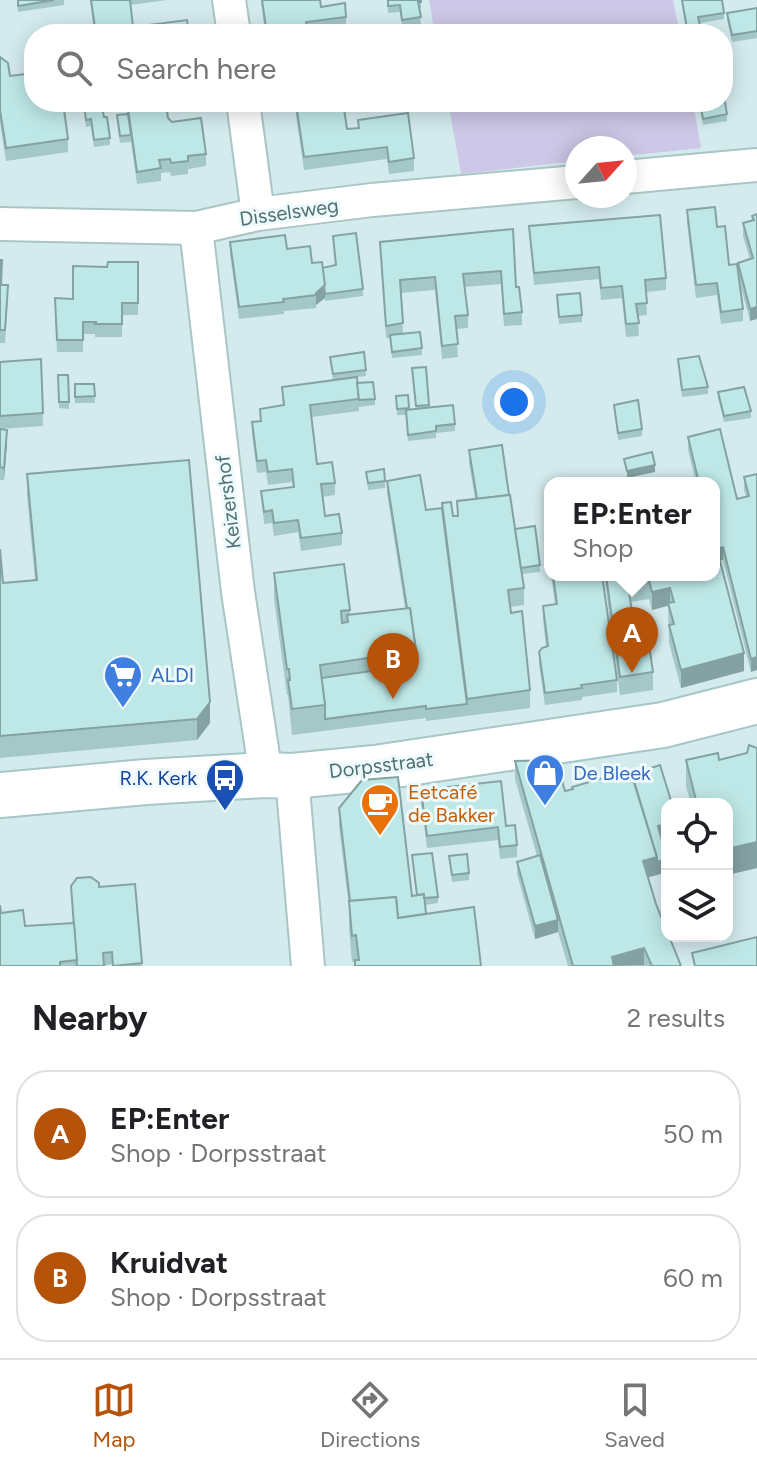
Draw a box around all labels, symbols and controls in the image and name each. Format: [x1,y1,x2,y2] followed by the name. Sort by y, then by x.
[24,24,733,112] search box
[52,46,96,90] icon: search
[116,50,276,87] text: Search here
[565,136,637,208] north arrow
[238,193,340,231] street label: Disselsweg
[494,382,534,422] your location
[210,453,246,550] street label: Keizershof
[544,477,720,581] popup
[572,495,692,532] text: EP:Enter
[572,532,633,564] text: Shop
[606,607,658,673] pin: A
[367,633,419,699] pin: B
[102,654,144,709] supermarket icon: ALDI
[151,663,194,687] place label: ALDI
[327,747,435,783] street label: Dorpsstraat
[524,752,566,807] shop icon: De Bleek
[204,757,246,812] bus stop icon: R.K. Kerk
[573,761,651,785] place label: De Bleek
[120,766,197,790] place label: R.K. Kerk
[408,780,495,827] place label: Eetcafé de Bakker
[359,782,401,837] cafe icon: Eetcafé de Bakker
[661,798,733,942] map controls
[661,798,733,870] button: locate
[661,870,733,942] button: layers
[32,998,147,1039] text: Nearby
[627,1002,725,1034] text: 2 results
[110,1100,229,1137] text: EP:Enter
[51,1118,69,1150] text: A
[663,1118,723,1150] text: 50 m
[110,1137,327,1169] text: Shop · Dorpsstraat
[110,1244,228,1281] text: Kruidvat
[52,1262,68,1294] text: B
[663,1262,723,1294] text: 60 m
[110,1281,327,1313] text: Shop · Dorpsstraat
[92,1378,136,1453] tab: Map
[320,1378,420,1453] tab: Directions
[604,1378,665,1453] tab: Saved

